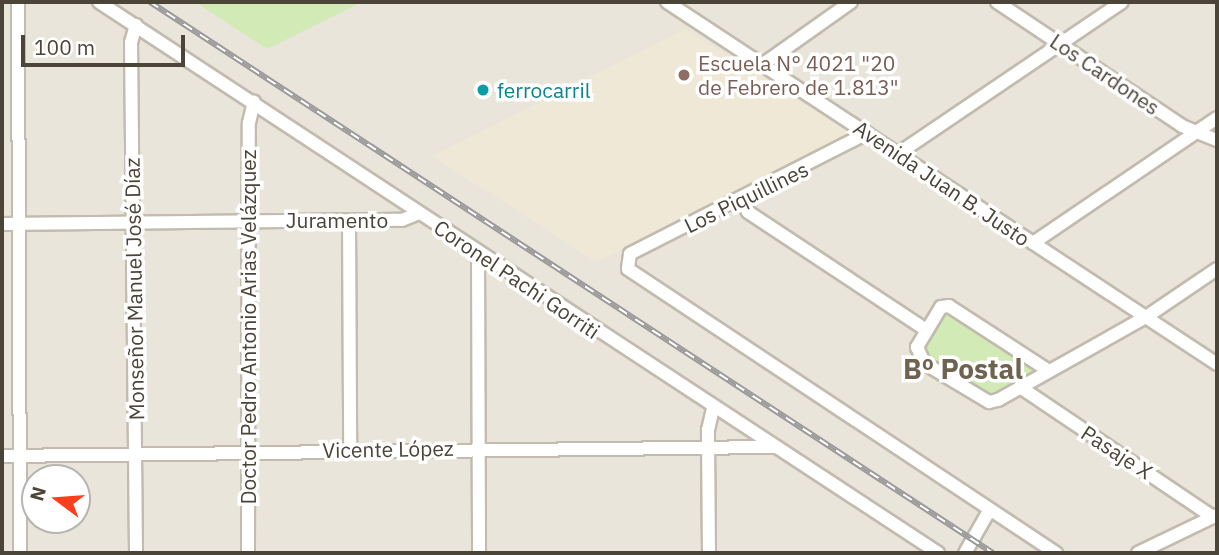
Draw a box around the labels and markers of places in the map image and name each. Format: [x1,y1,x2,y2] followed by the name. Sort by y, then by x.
[698,50,899,100] place label: Escuela N° 4021 "20 de Febrero de 1.813"
[676,67,692,83] marker: Escuela N° 4021 "20 de Febrero de 1.813"
[497,77,590,103] place label: ferrocarril
[475,82,491,98] marker: ferrocarril

